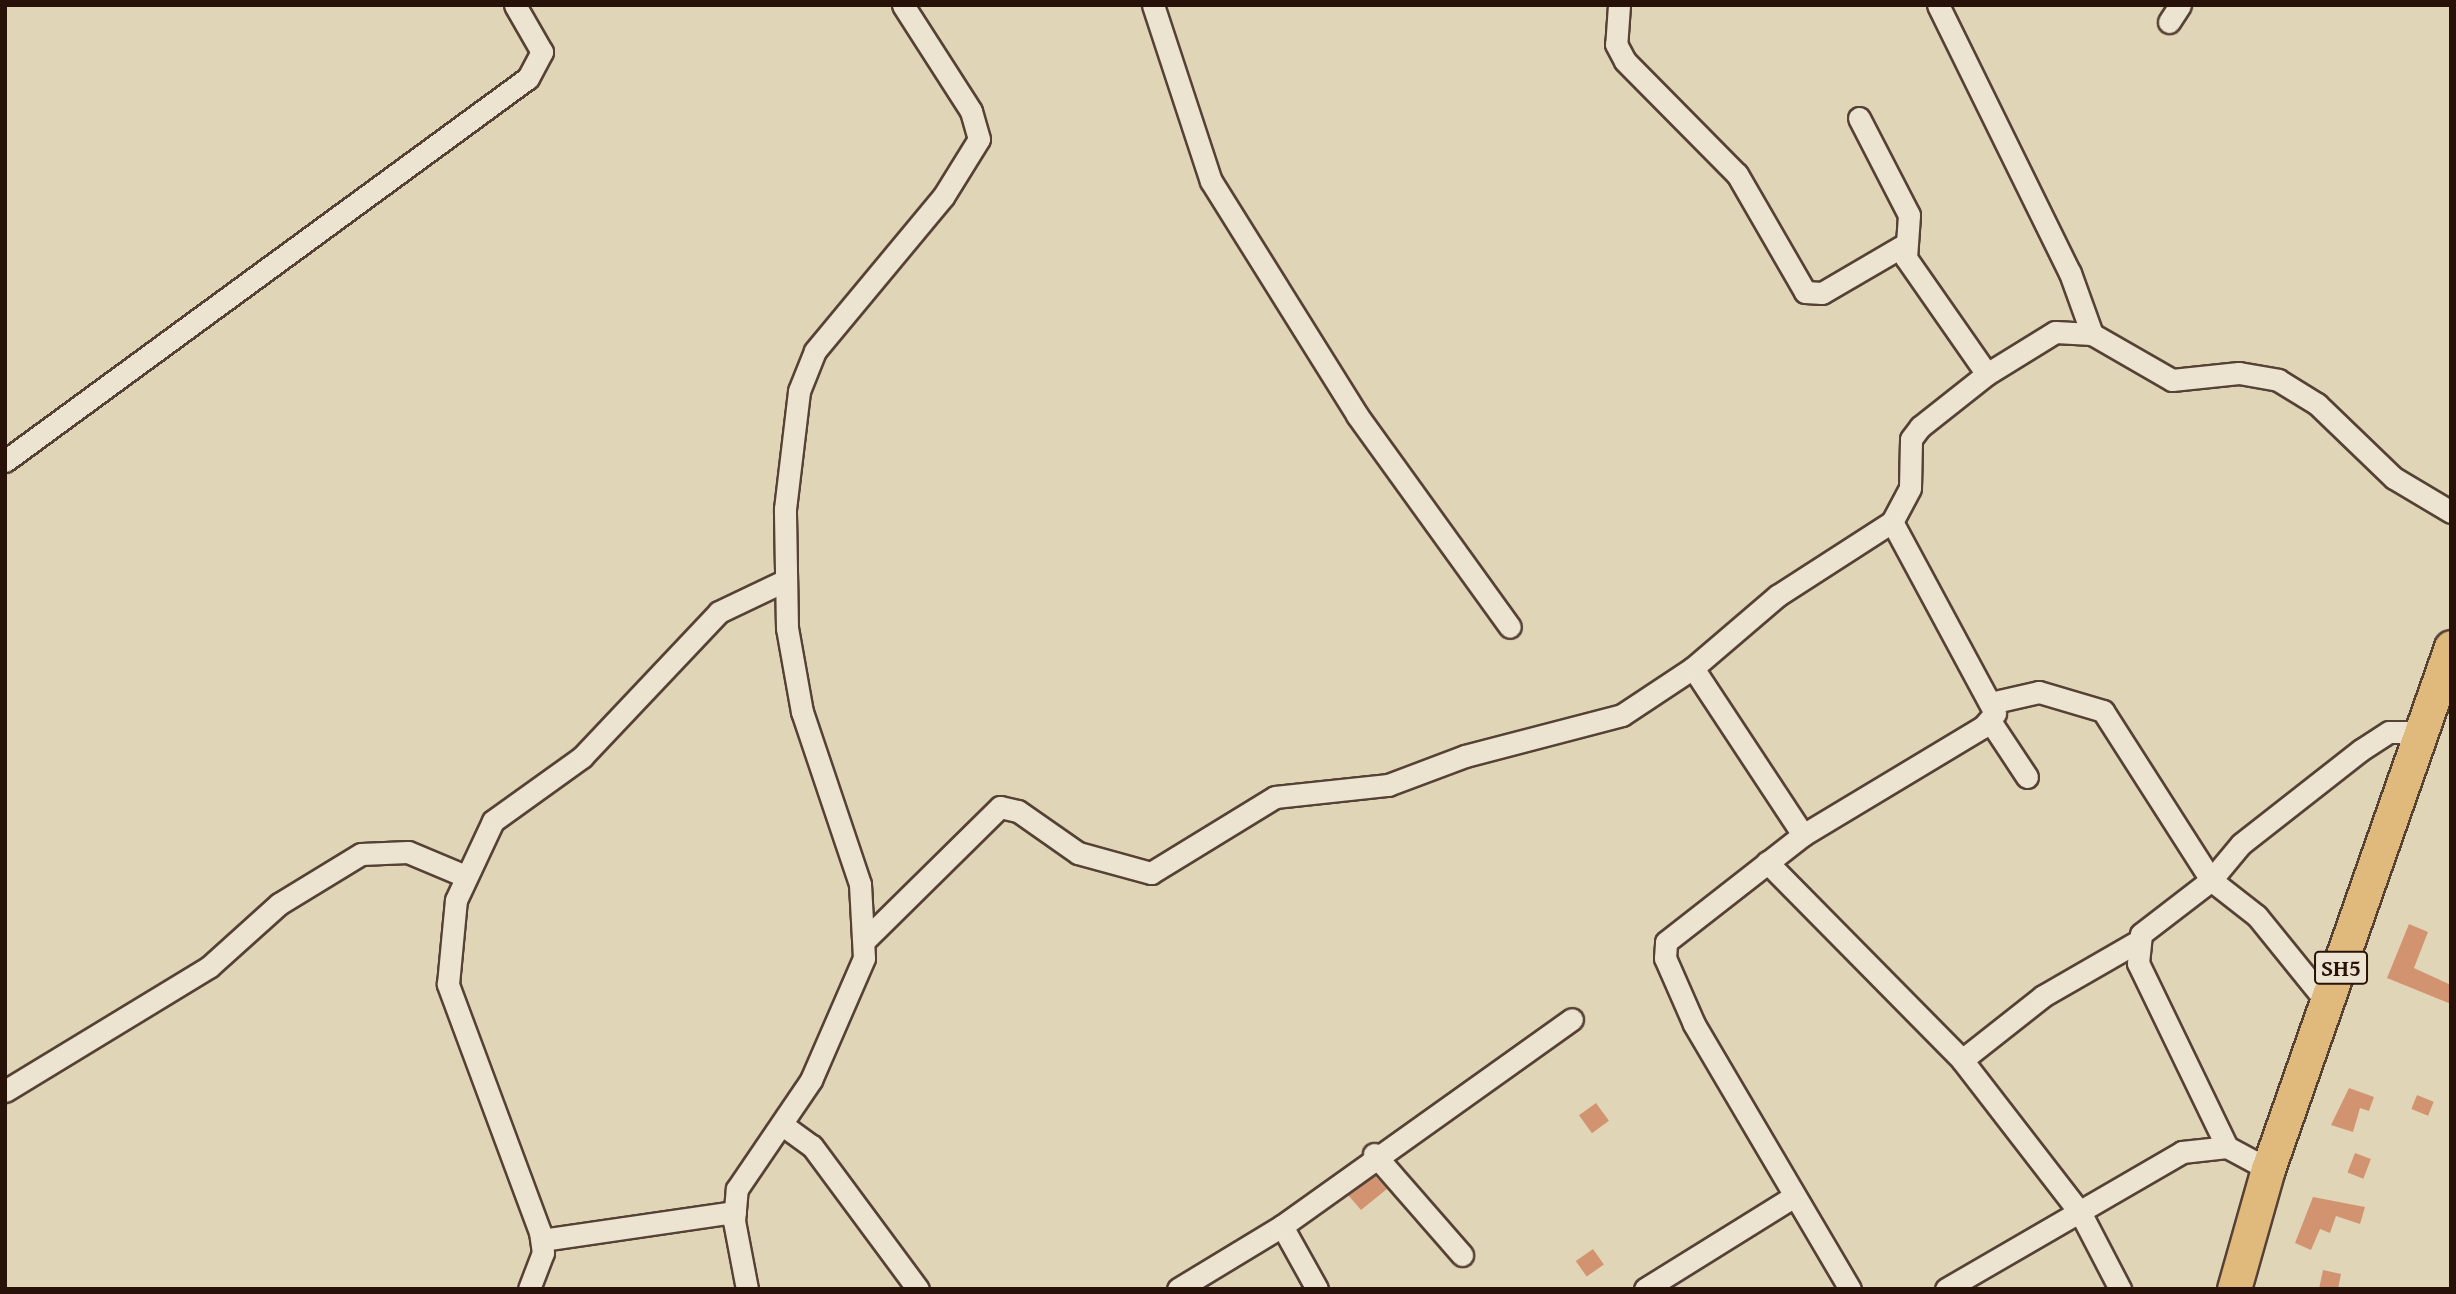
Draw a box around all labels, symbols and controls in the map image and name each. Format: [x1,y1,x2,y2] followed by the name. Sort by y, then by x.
[2313,948,2369,987] road number: SH5

